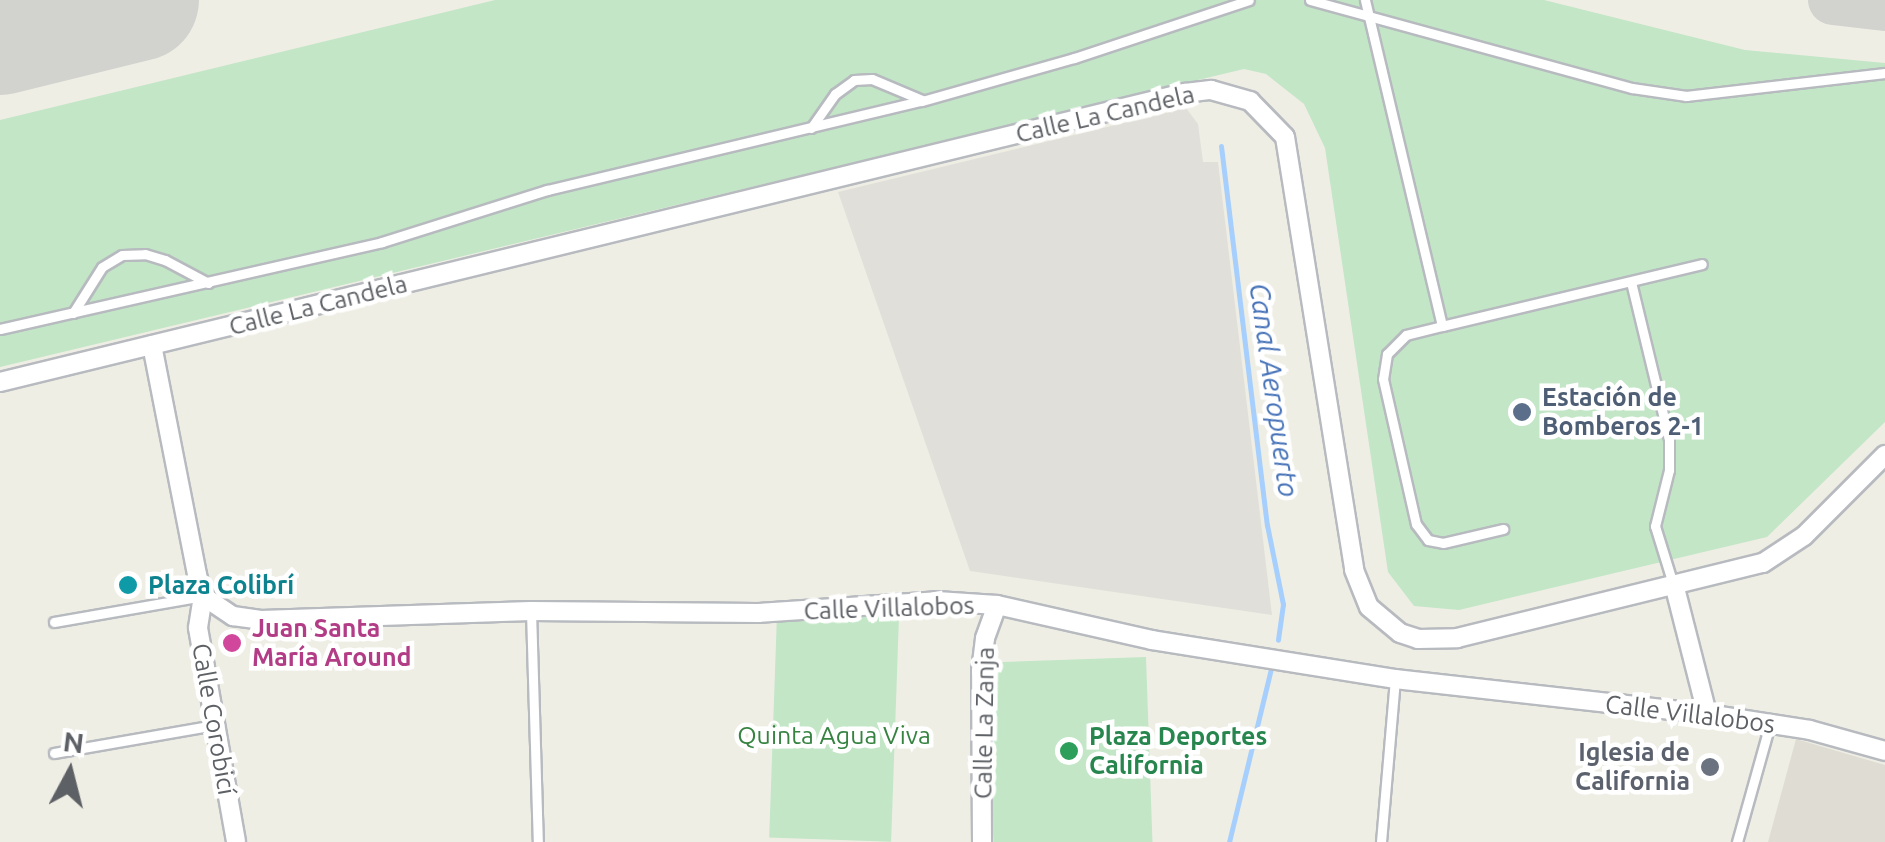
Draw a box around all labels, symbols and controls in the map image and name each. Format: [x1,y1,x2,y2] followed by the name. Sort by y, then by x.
[1013,79,1197,149] street label: Calle La Candela
[226,268,410,342] street label: Calle La Candela
[1242,281,1306,499] water label: Canal Aeropuerto
[1542,383,1704,442] place label: Estación de Bomberos 2-1
[1511,401,1533,423] marker: Estación de Bomberos 2-1
[148,570,294,600] place label: Plaza Colibrí
[117,574,139,596] marker: Plaza Colibrí
[803,590,975,626] street label: Calle Villalobos
[252,614,411,673] place label: Juan Santa María Around
[221,632,243,654] marker: Juan Santa María Around
[186,641,242,797] street label: Calle Corobicí
[968,647,1000,799] street label: Calle La Zanja
[1603,689,1777,739] street label: Calle Villalobos
[737,720,931,750] park label: Quinta Agua Viva
[20,722,120,822] north arrow
[1089,722,1267,781] place label: Plaza Deportes California
[61,725,86,758] text: N
[1575,738,1690,797] place label: Iglesia de California
[1058,740,1080,762] marker: Plaza Deportes California
[1699,756,1721,778] marker: Iglesia de California

